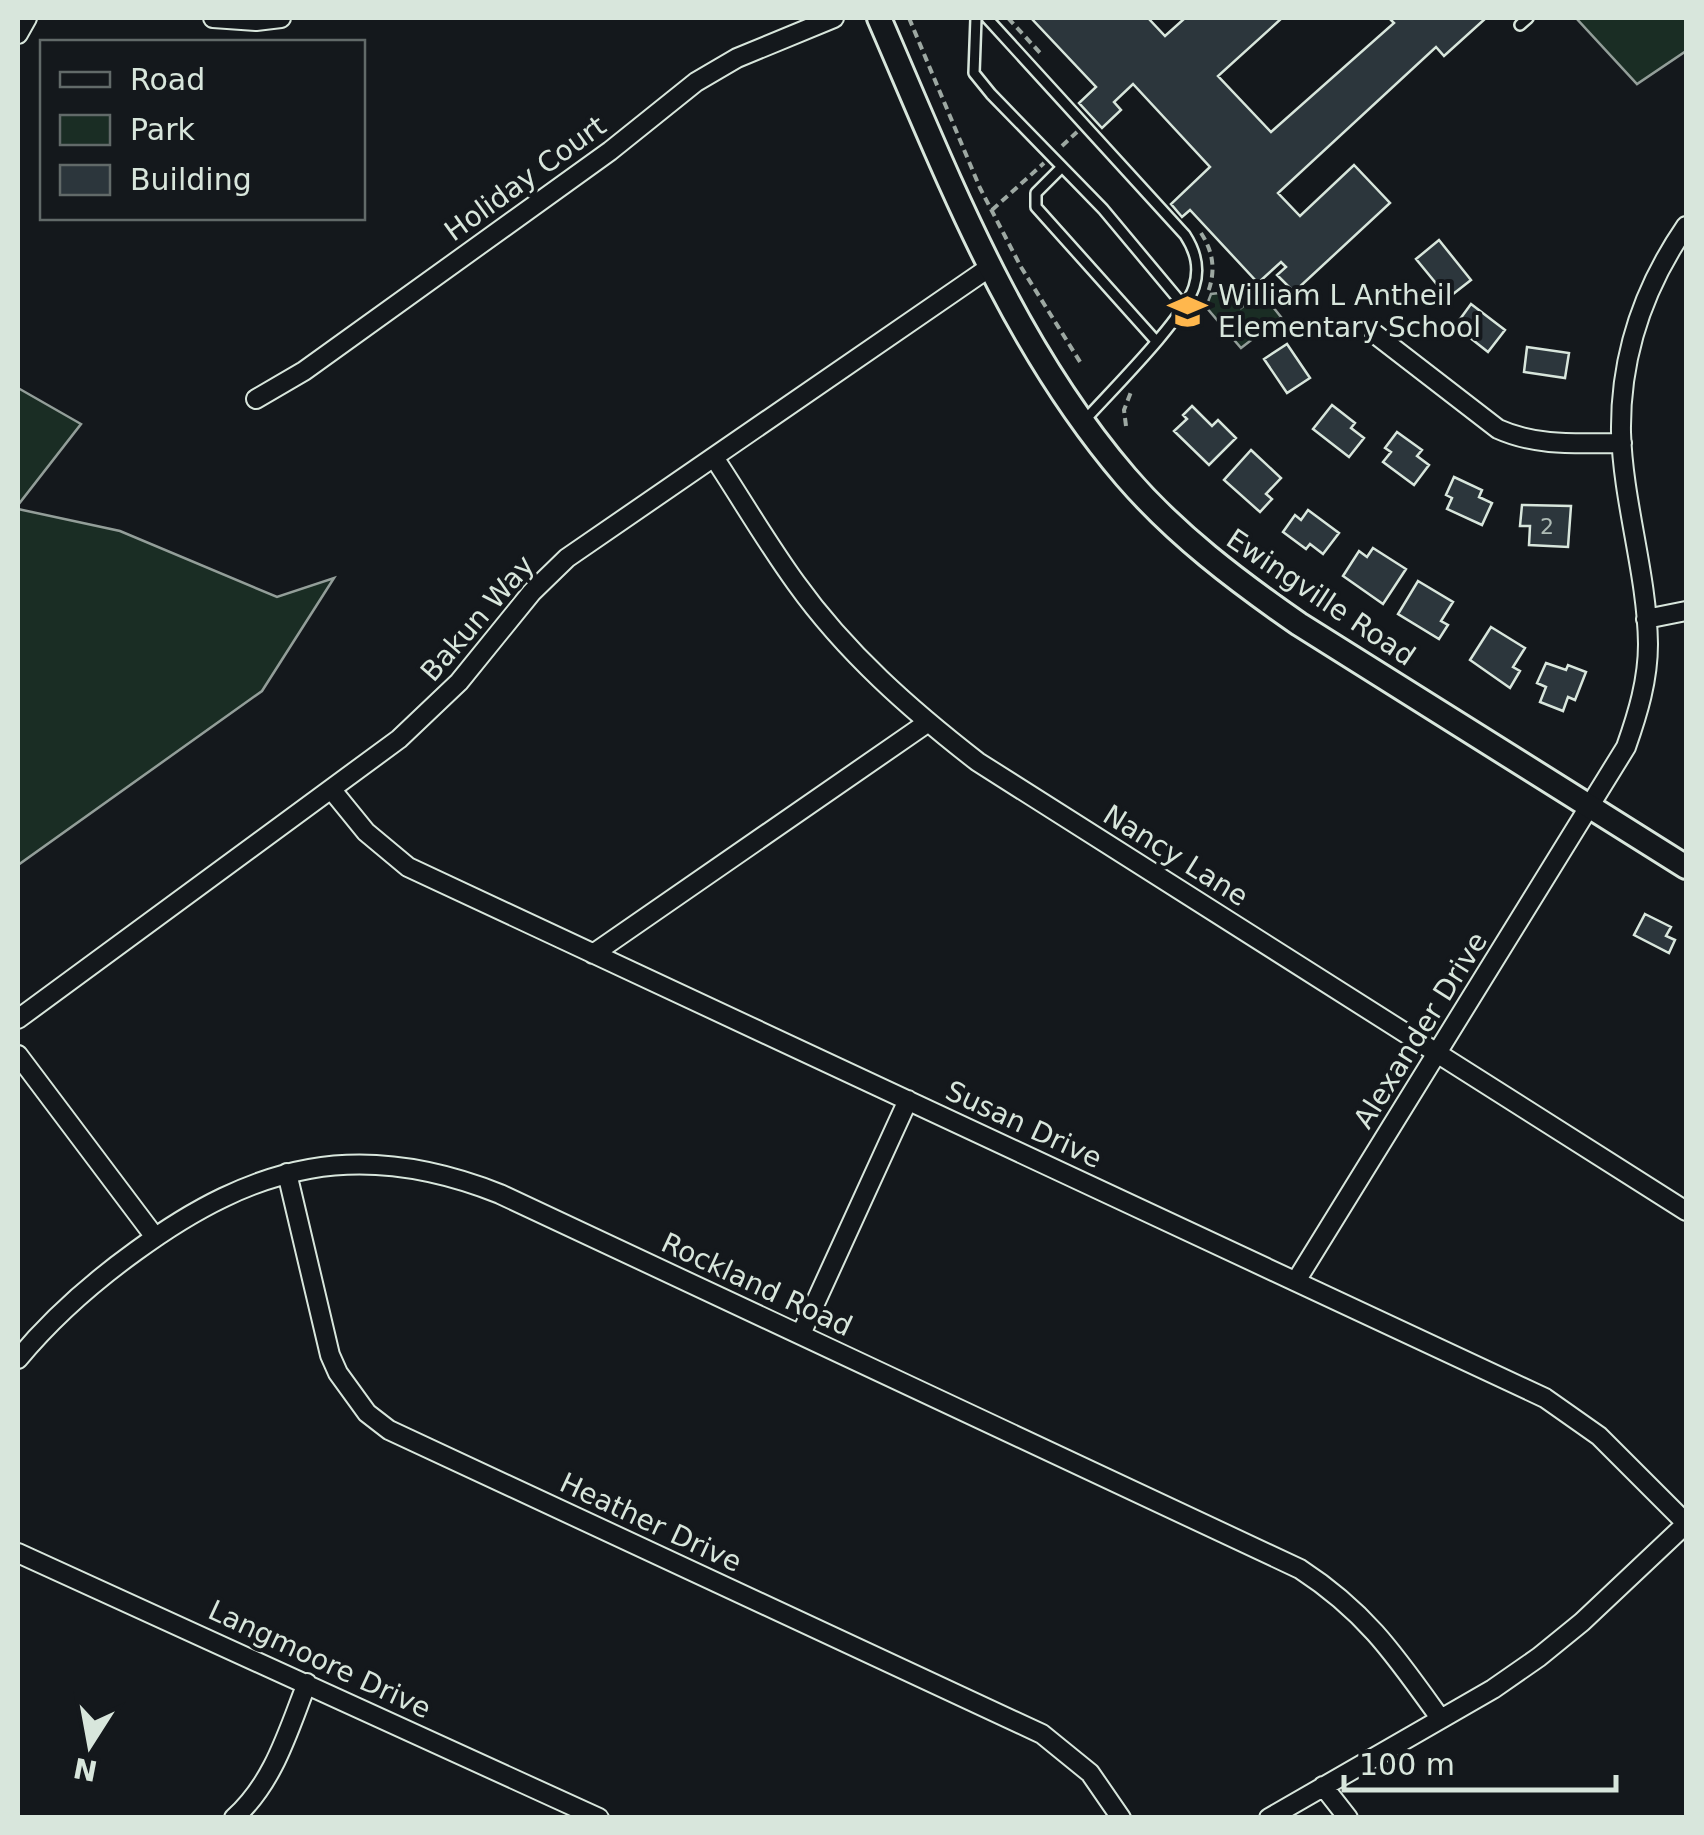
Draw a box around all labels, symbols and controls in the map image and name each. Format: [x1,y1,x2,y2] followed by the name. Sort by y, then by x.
[40,40,365,220] legend
[130,62,205,97] text: Road
[438,109,612,248] street label: Holiday Court
[130,112,195,147] text: Park
[130,162,252,197] text: Building
[1218,279,1481,344] place label: William L Antheil Elementary School
[1167,290,1209,332] school or university icon: William L Antheil Elementary School
[1540,514,1554,539] house number: 2
[1220,522,1421,673] street label: Ewingville Road
[414,549,541,688] street label: Bakun Way
[1097,798,1254,913] street label: Nancy Lane
[1347,926,1494,1135] street label: Alexander Drive
[940,1074,1107,1175] street label: Susan Drive
[656,1226,857,1343] street label: Rockland Road
[555,1466,747,1579] street label: Heather Drive
[203,1593,436,1725] street label: Langmoore Drive
[40,1695,140,1795] north arrow
[1344,1730,1616,1792] scale bar
[1359,1747,1455,1782] text: 100 m
[71,1751,100,1787] text: N

